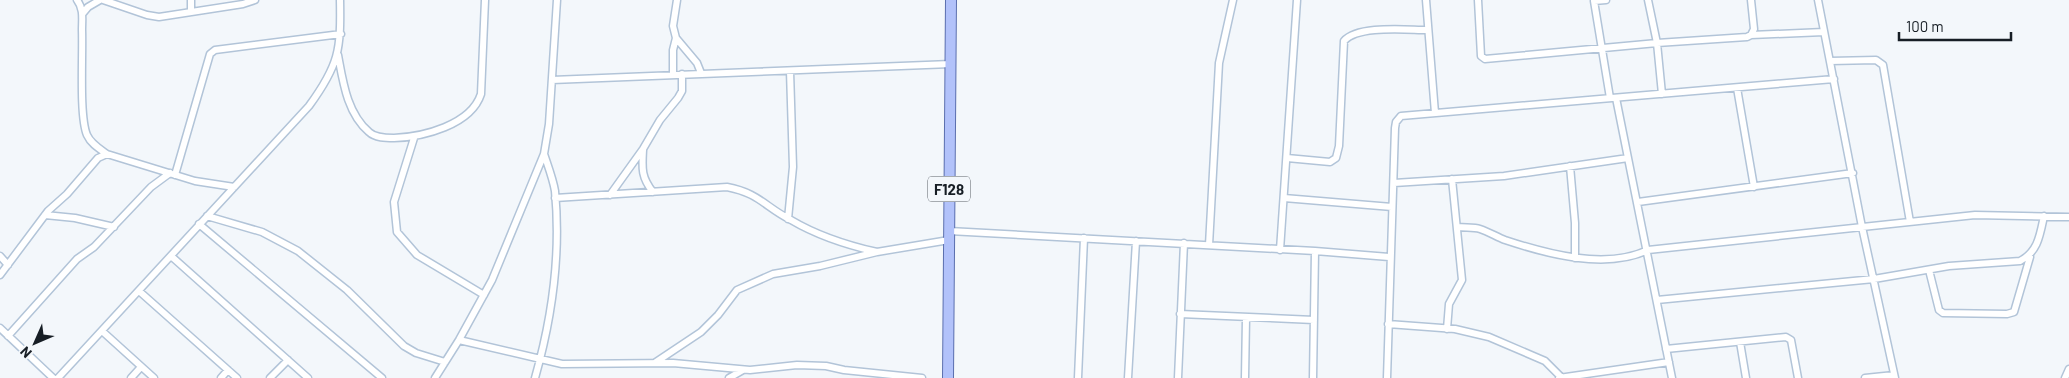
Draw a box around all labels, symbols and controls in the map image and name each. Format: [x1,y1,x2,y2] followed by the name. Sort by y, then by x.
[1899,10,2012,42] scale bar
[1906,17,1944,35] text: 100 m
[928,176,970,202] road number: F128
[10,318,60,368] north arrow
[16,343,35,362] text: N

